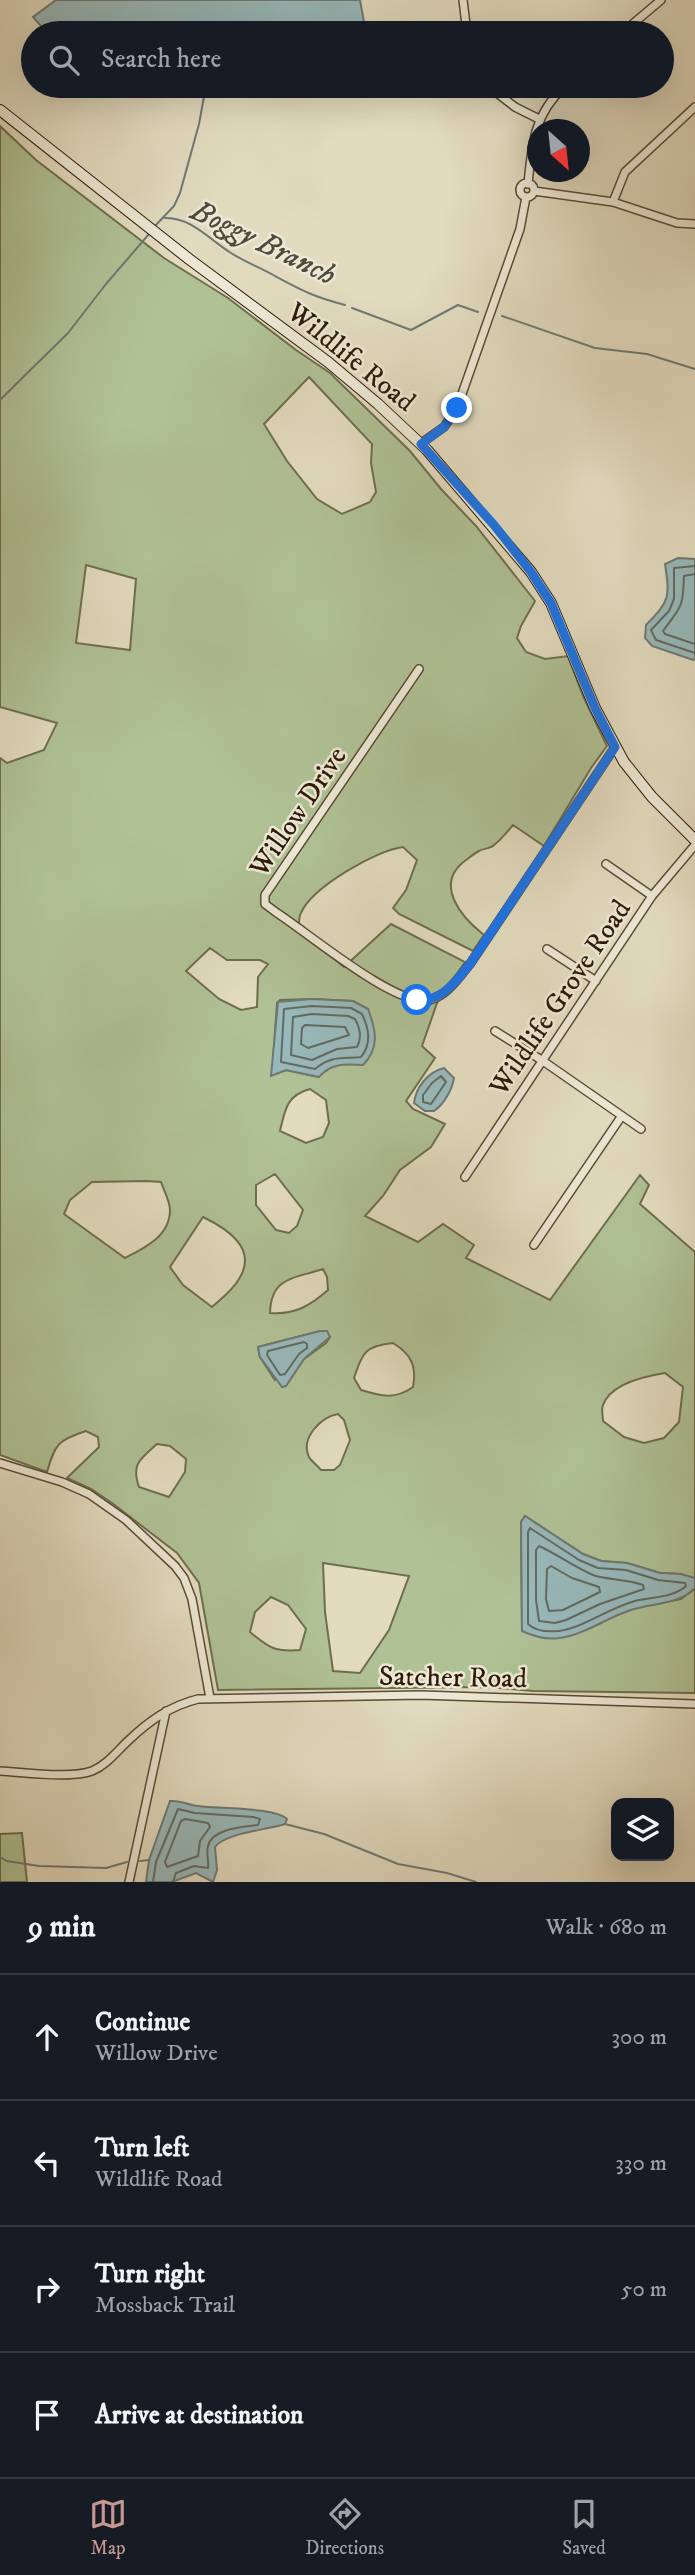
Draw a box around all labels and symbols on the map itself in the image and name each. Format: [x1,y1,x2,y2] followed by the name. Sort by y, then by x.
[527,119,590,182] north arrow
[184,192,342,294] water label: Boggy Branch
[279,294,422,420] street label: Wildlife Road
[441,392,472,423] route end
[241,740,355,884] street label: Willow Drive
[481,893,639,1103] street label: Wildlife Grove Road
[401,984,432,1015] route start
[379,1659,527,1696] street label: Satcher Road

